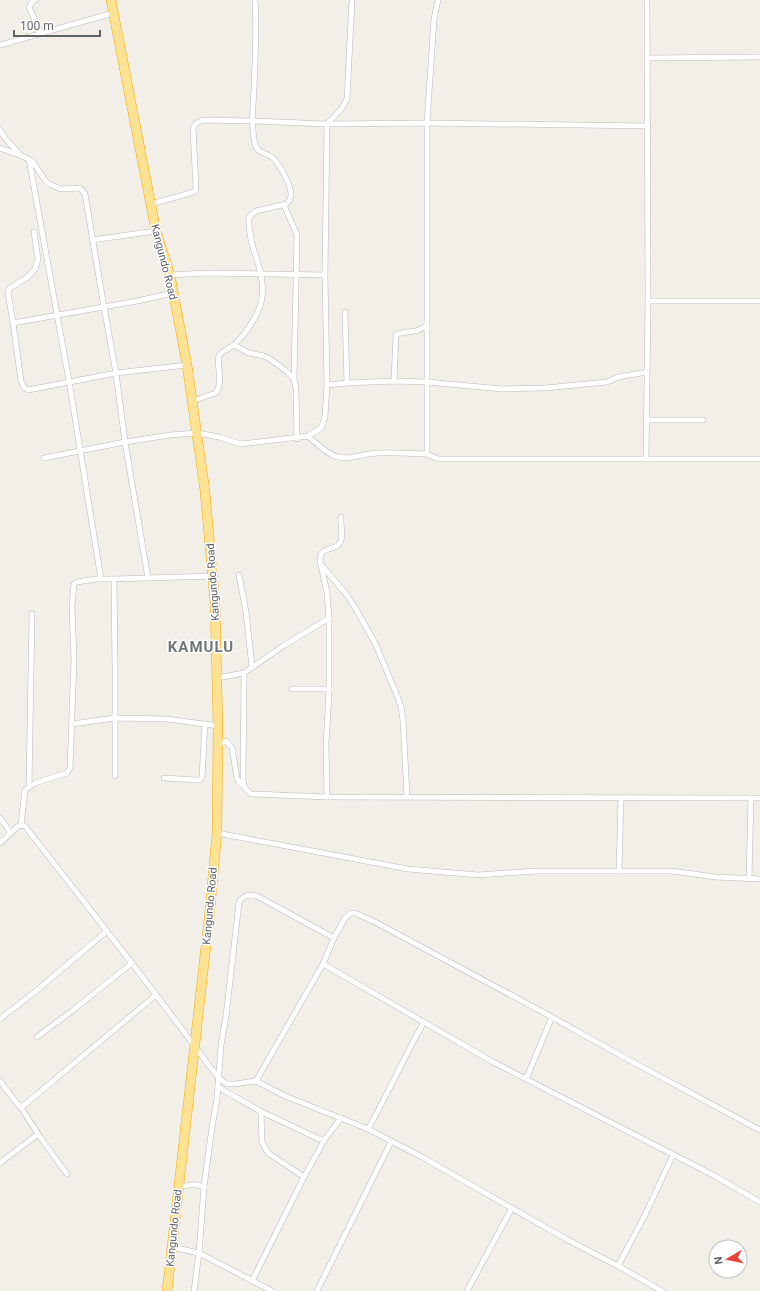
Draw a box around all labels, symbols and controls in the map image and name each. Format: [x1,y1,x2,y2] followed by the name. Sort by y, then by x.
[14,12,100,38] scale bar
[20,19,54,33] text: 100 m
[148,223,180,301] street label: Kangundo Road
[204,543,222,621] street label: Kangundo Road
[168,638,234,656] district label: KAMULU
[200,867,220,945] street label: Kangundo Road
[163,1189,185,1267] street label: Kangundo Road
[708,1239,748,1279] north arrow
[712,1255,726,1265] text: N

